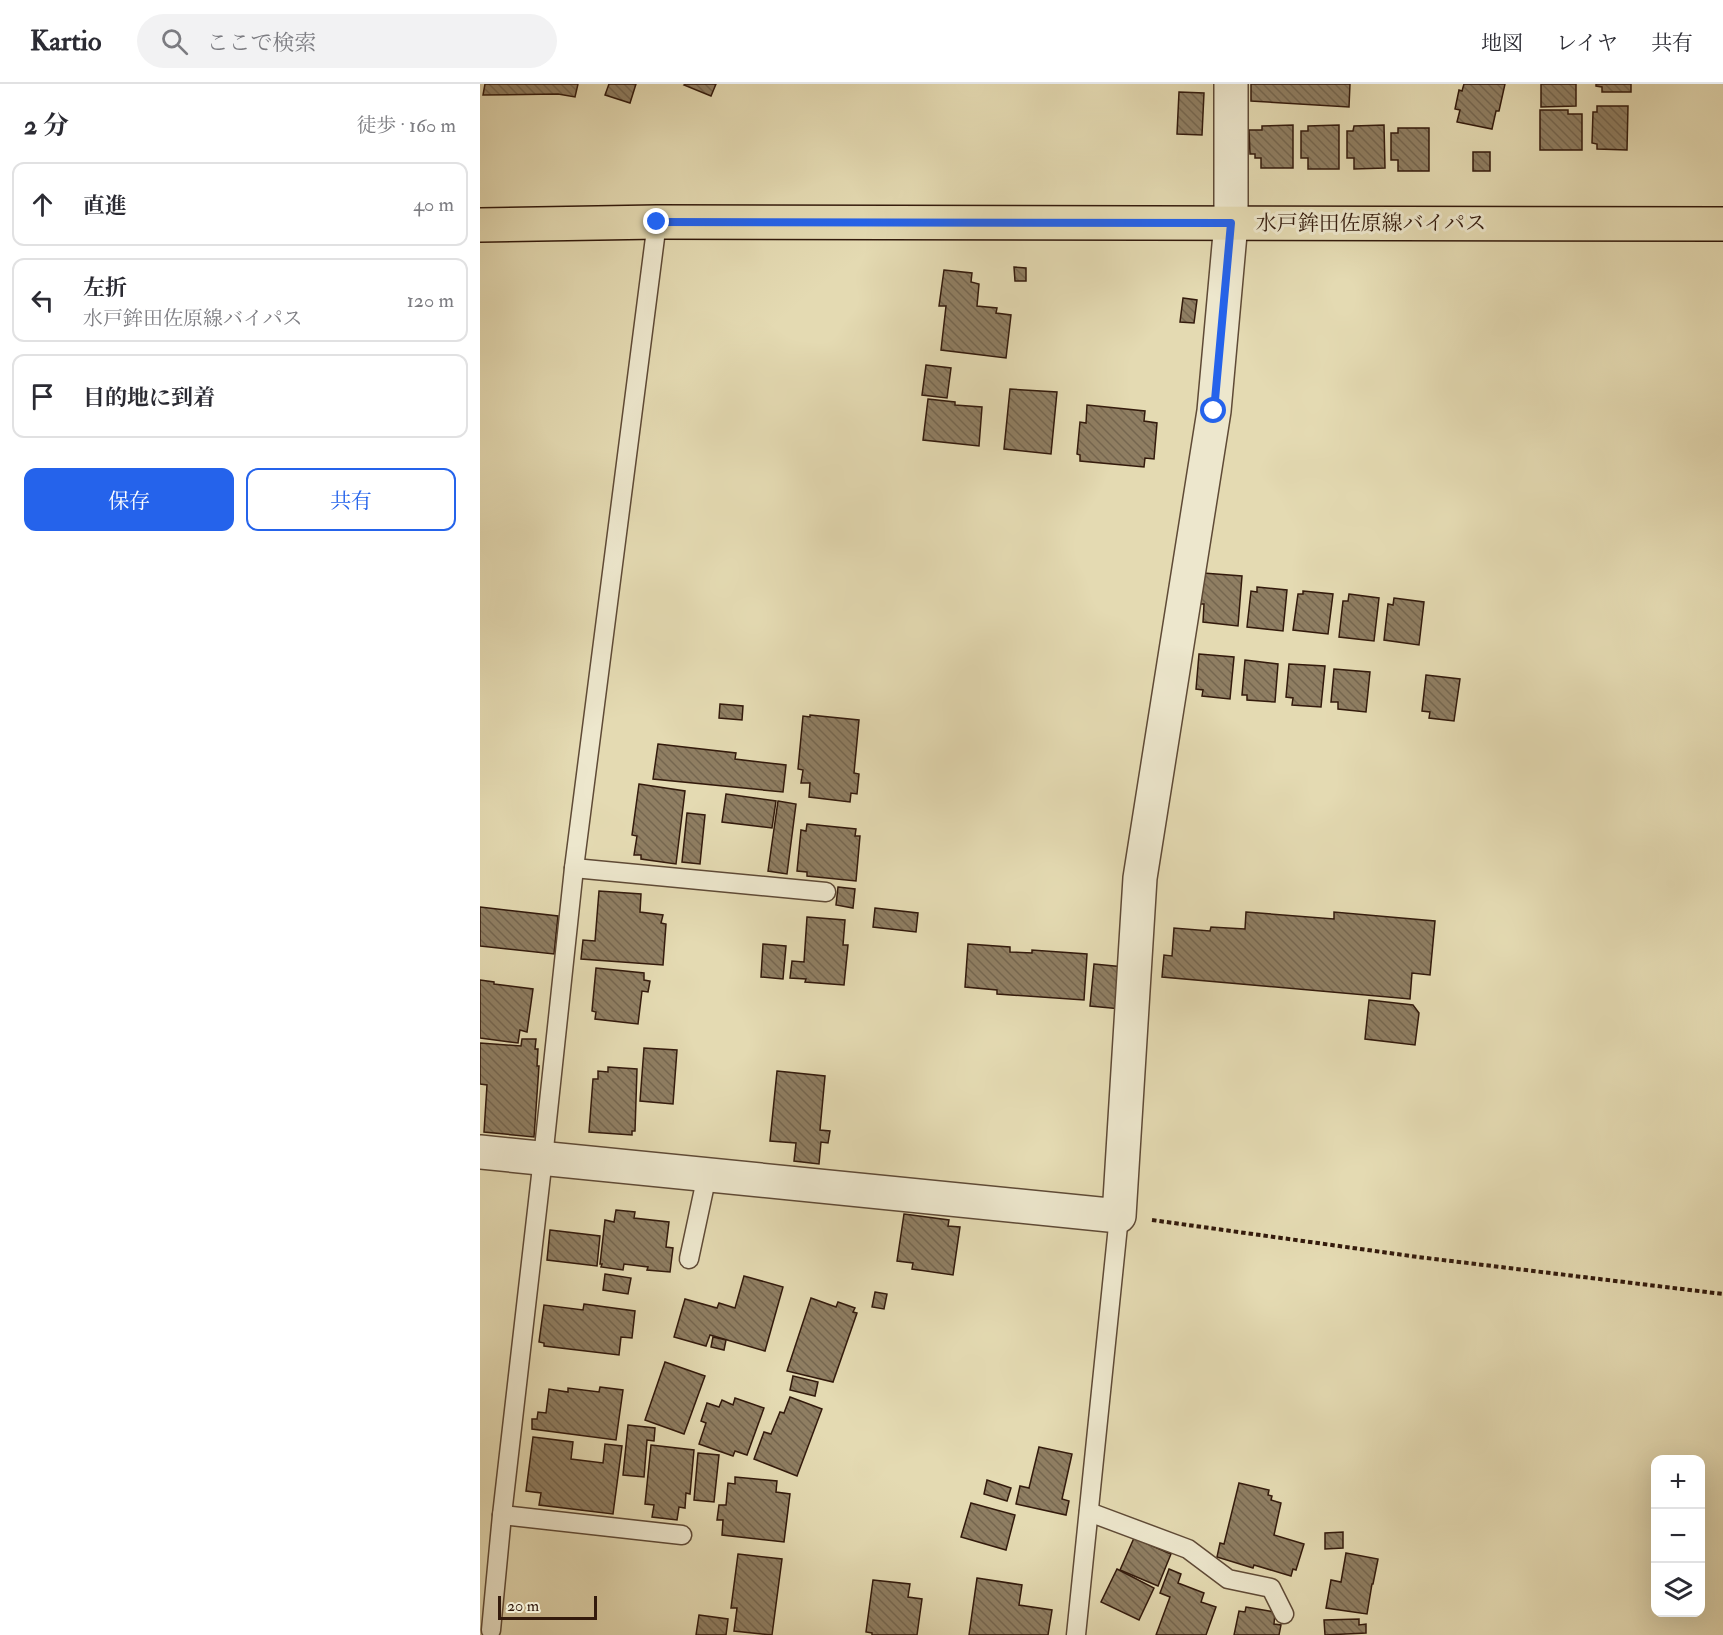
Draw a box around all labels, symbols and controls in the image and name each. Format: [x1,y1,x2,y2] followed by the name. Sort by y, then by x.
[137,14,557,68] search box
[30,24,101,59] text: Kartio
[158,25,191,58] icon: search
[206,29,316,57] text: ここで検索
[1481,30,1523,57] text: 地図
[1556,30,1618,57] text: レイヤ
[1651,30,1693,57] text: 共有
[24,110,69,142] text: 2 分
[357,113,456,138] text: 徒歩 · 160 m
[26,188,59,221] icon: ahead
[83,192,127,220] text: 直進
[413,192,454,217] text: 40 m
[643,208,669,234] route end
[1256,210,1486,237] street label: 水戸鉾田佐原線バイパス
[83,274,127,302] text: 左折
[26,284,59,317] icon: left
[407,288,454,313] text: 120 m
[83,306,303,331] text: 水戸鉾田佐原線バイパス
[26,380,59,413] icon: arrive
[83,384,215,412] text: 目的地に到着
[1200,397,1226,423] route start
[24,468,234,531] button: 保存
[246,468,456,531] button: 共有
[1651,1455,1705,1617] map controls
[1651,1455,1705,1509] button: +
[1651,1509,1705,1563] button: −
[1651,1563,1705,1617] button: layers
[498,1593,597,1620] scale bar
[507,1596,539,1616] text: 20 m

